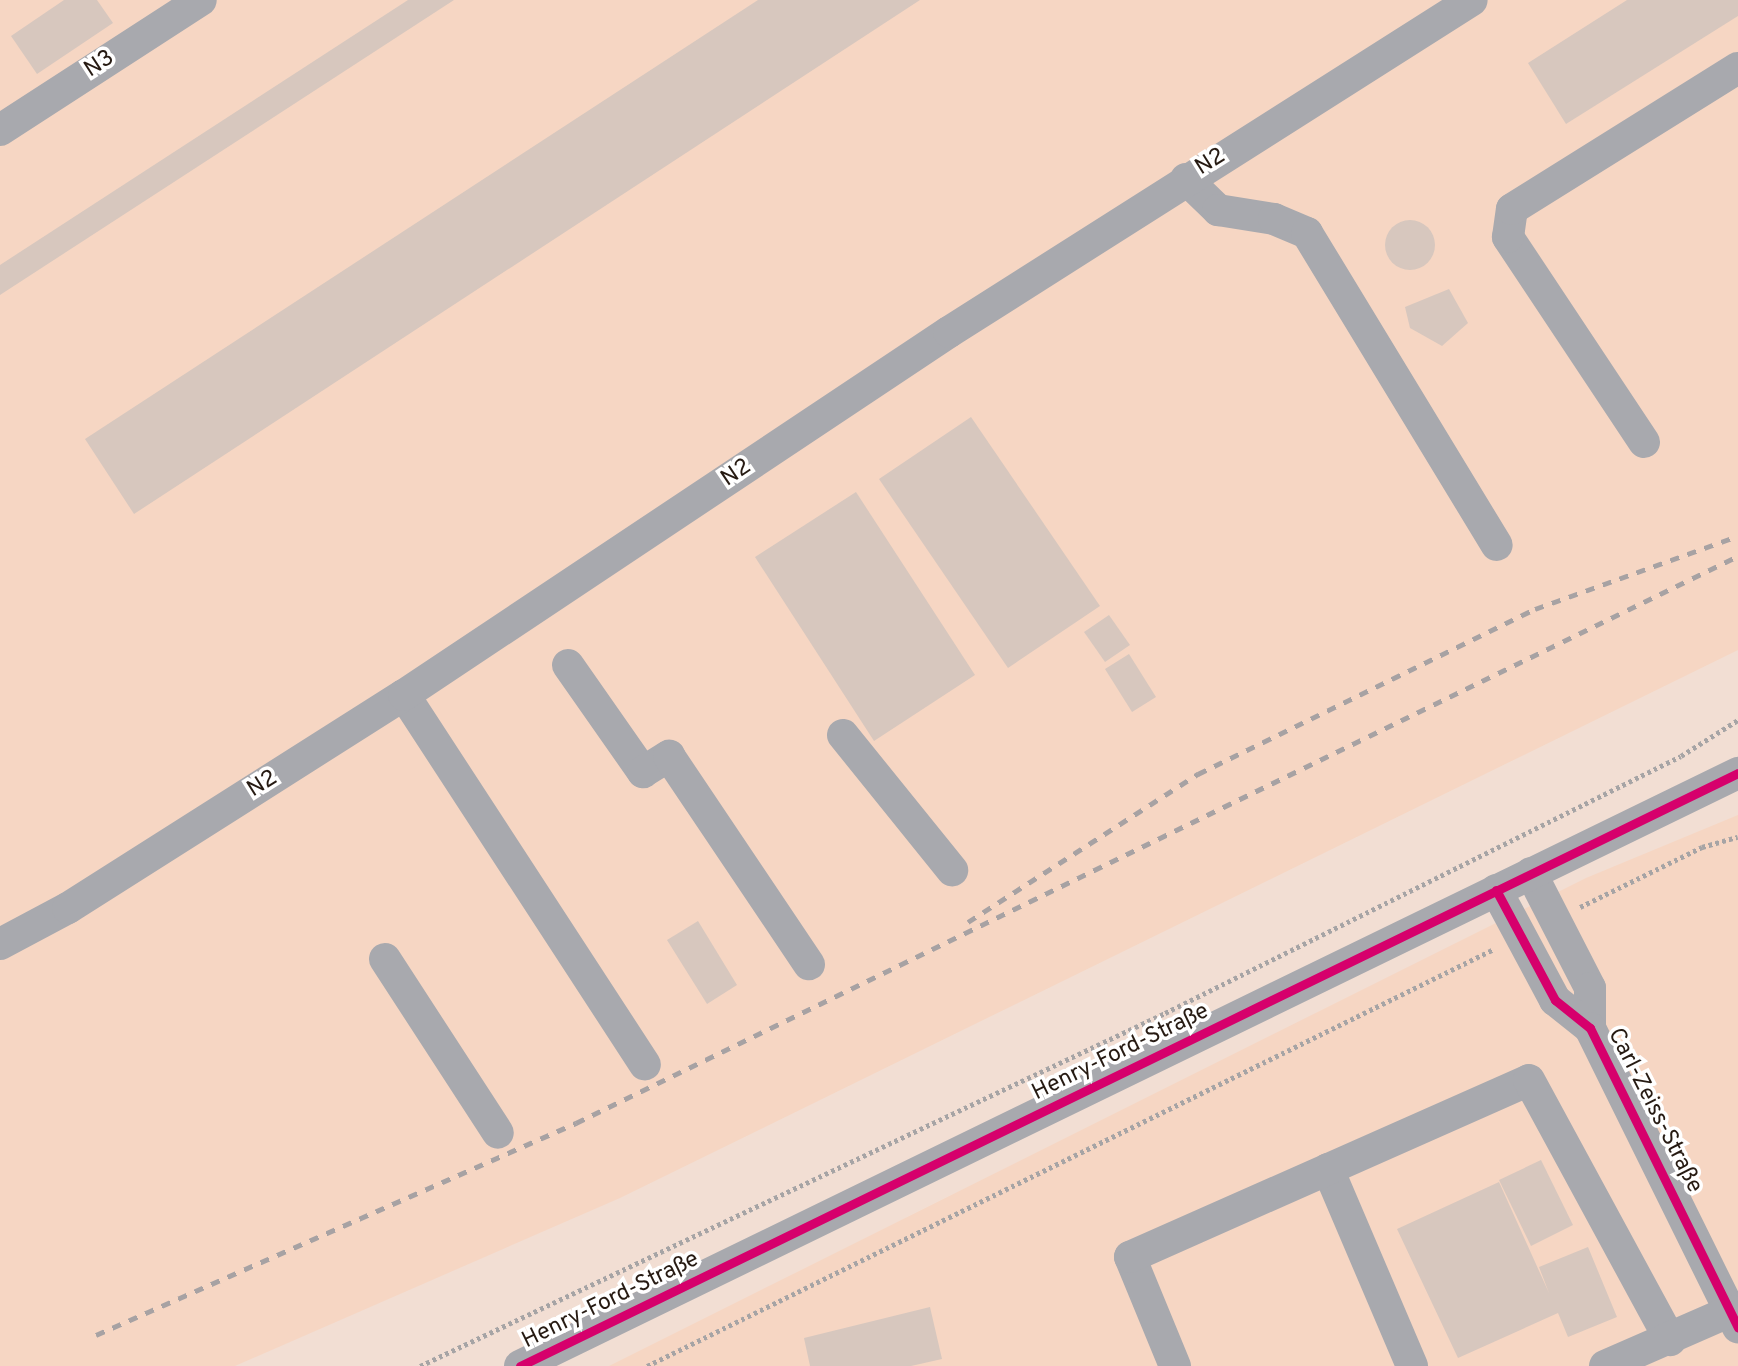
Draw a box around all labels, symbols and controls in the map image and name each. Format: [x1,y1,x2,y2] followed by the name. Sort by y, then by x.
[80,45,120,85] street label: N3
[1191,143,1231,183] street label: N2
[717,454,757,494] street label: N2
[243,765,283,805] street label: N2
[1028,998,1214,1108] street label: Henry-Ford-Straße
[1601,1024,1707,1198] street label: Carl-Zeiss-Straße
[518,1246,704,1356] street label: Henry-Ford-Straße

